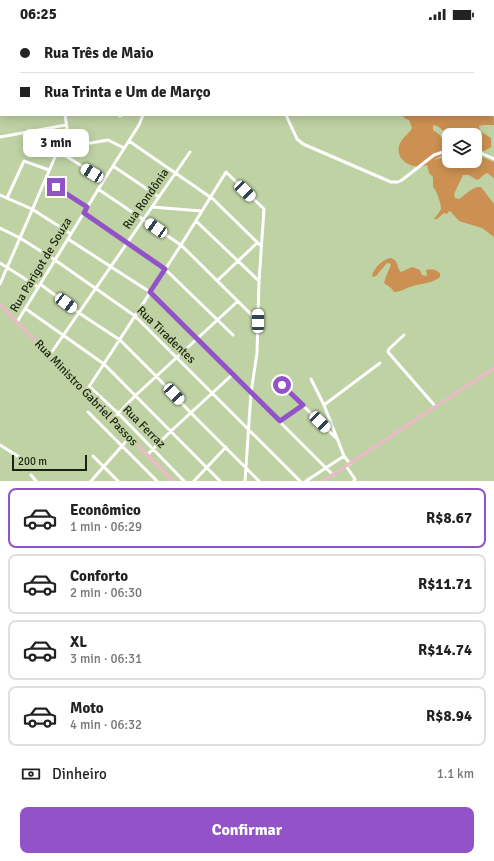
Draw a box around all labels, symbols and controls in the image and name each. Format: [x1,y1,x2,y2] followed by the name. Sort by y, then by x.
[20,5,57,23] text: 06:25
[44,44,154,62] text: Rua Três de Maio
[44,83,211,101] text: Rua Trinta e Um de Março
[442,128,482,168] map controls
[442,128,482,168] button: layers
[23,129,89,157] callout: 3 min
[40,135,72,151] text: 3 min
[79,162,105,184] car
[120,166,172,232] street label: Rua Rondônia
[47,178,65,196] route end
[232,178,258,204] car
[7,215,75,315] street label: Rua Parigot de Souza
[143,216,169,240] car
[53,291,79,315] car
[133,303,199,367] street label: Rua Tiradentes
[252,309,264,333] car
[31,337,141,449] street label: Rua Ministro Gabriel Passos
[273,376,291,394] route start
[161,381,187,407] car
[119,402,169,452] street label: Rua Ferraz
[307,409,333,435] car
[12,453,87,472] scale bar
[18,455,47,468] text: 200 m
[22,500,58,536] icon: car
[70,501,141,519] text: Econômico
[426,509,472,527] text: R$8.67
[70,519,142,535] text: 1 min · 06:29
[22,566,58,602] icon: car
[70,567,128,585] text: Conforto
[418,575,472,593] text: R$11.71
[70,585,142,601] text: 2 min · 06:30
[22,632,58,668] icon: car
[70,633,87,651] text: XL
[418,641,472,659] text: R$14.74
[70,651,142,667] text: 3 min · 06:31
[22,698,58,734] icon: car
[70,699,104,717] text: Moto
[426,707,472,725] text: R$8.94
[70,717,142,733] text: 4 min · 06:32
[20,763,42,785] icon: cash
[52,765,107,783] text: Dinheiro
[437,766,474,782] text: 1.1 km
[20,807,474,853] button: Confirmar

